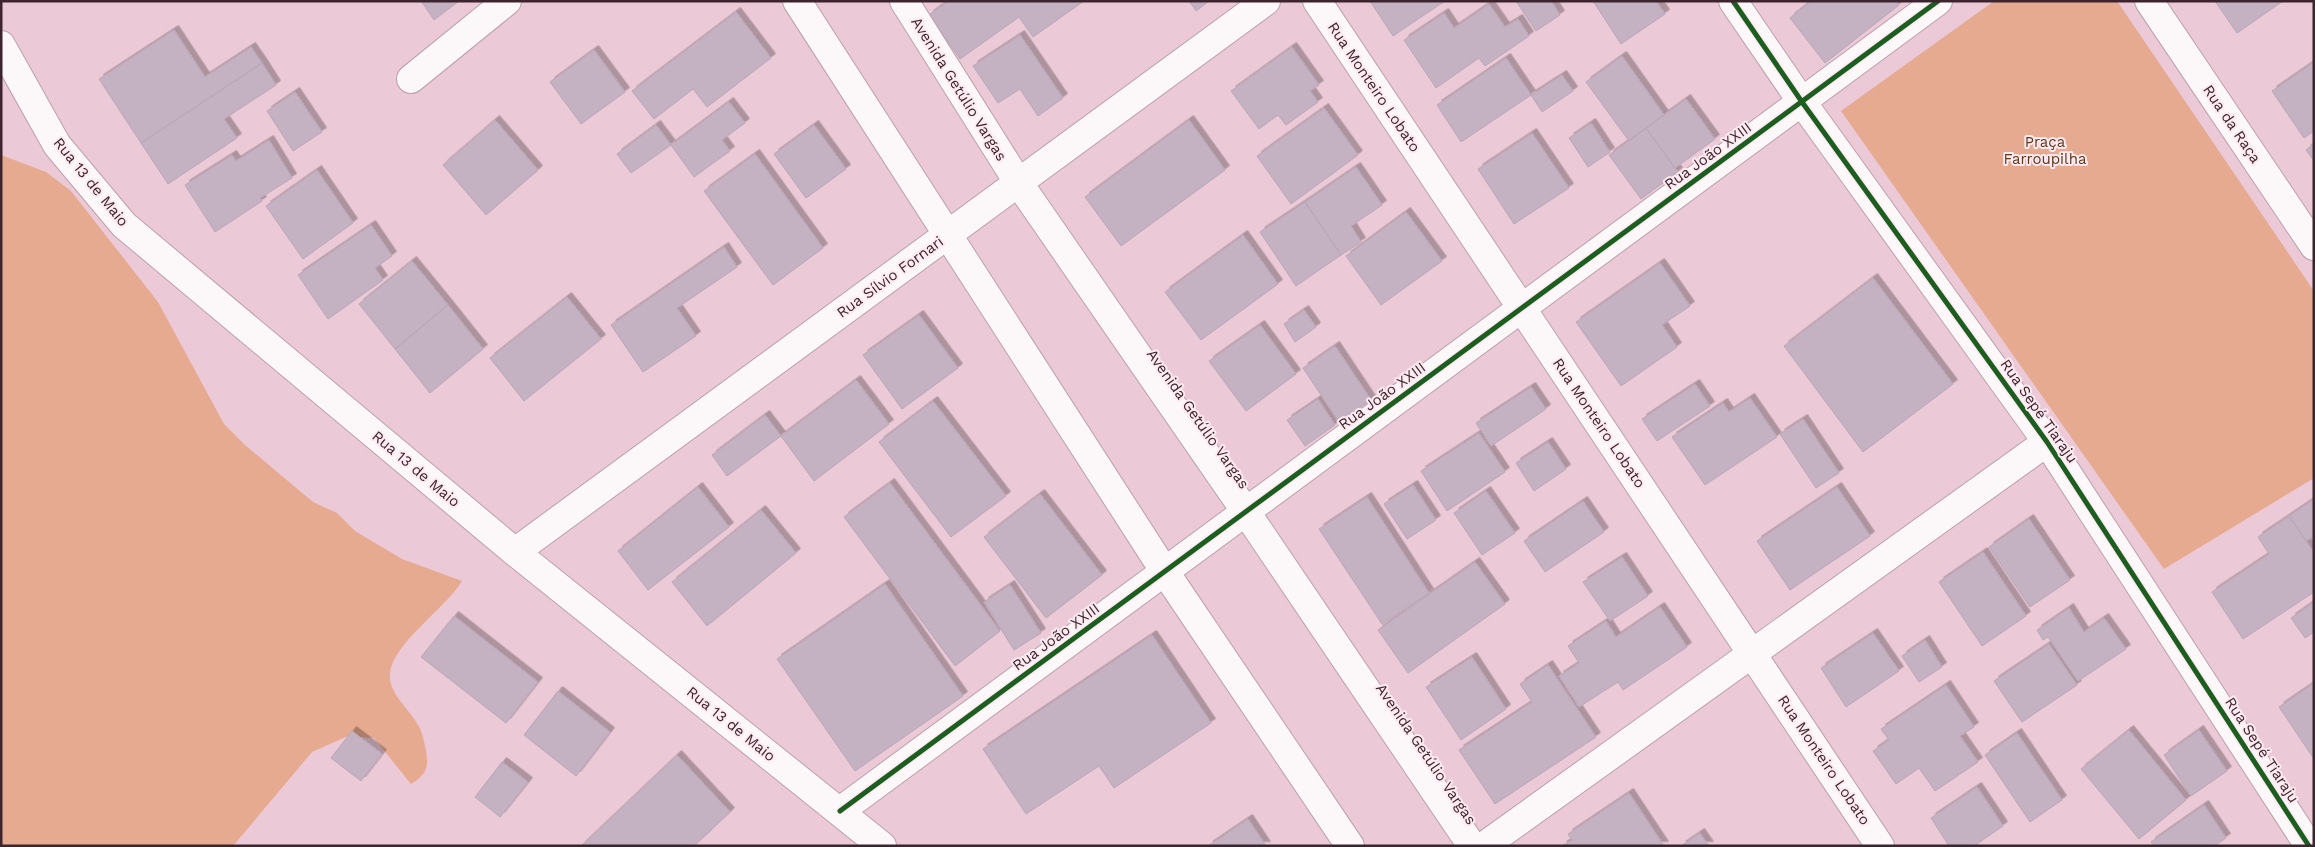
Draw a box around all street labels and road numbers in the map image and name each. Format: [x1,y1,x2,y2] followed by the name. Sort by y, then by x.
[907,14,1011,164] street label: Avenida Getúlio Vargas
[1324,19,1424,155] street label: Rua Monteiro Lobato
[2199,82,2265,167] street label: Rua da Raça
[1661,118,1755,194] street label: Rua João XXIII
[50,134,132,230] street label: Rua 13 de Maio
[833,232,947,322] street label: Rua Sílvio Fornari
[1143,346,1253,492] street label: Avenida Getúlio Vargas
[1549,355,1649,491] street label: Rua Monteiro Lobato
[1997,356,2081,466] street label: Rua Sepé Tiaraju
[1335,358,1429,434] street label: Rua João XXIII
[368,427,464,511] street label: Rua 13 de Maio
[1009,599,1103,675] street label: Rua João XXIII
[1372,680,1480,828] street label: Avenida Getúlio Vargas
[683,683,779,765] street label: Rua 13 de Maio
[1774,692,1874,828] street label: Rua Monteiro Lobato
[2221,694,2303,806] street label: Rua Sepé Tiaraju

